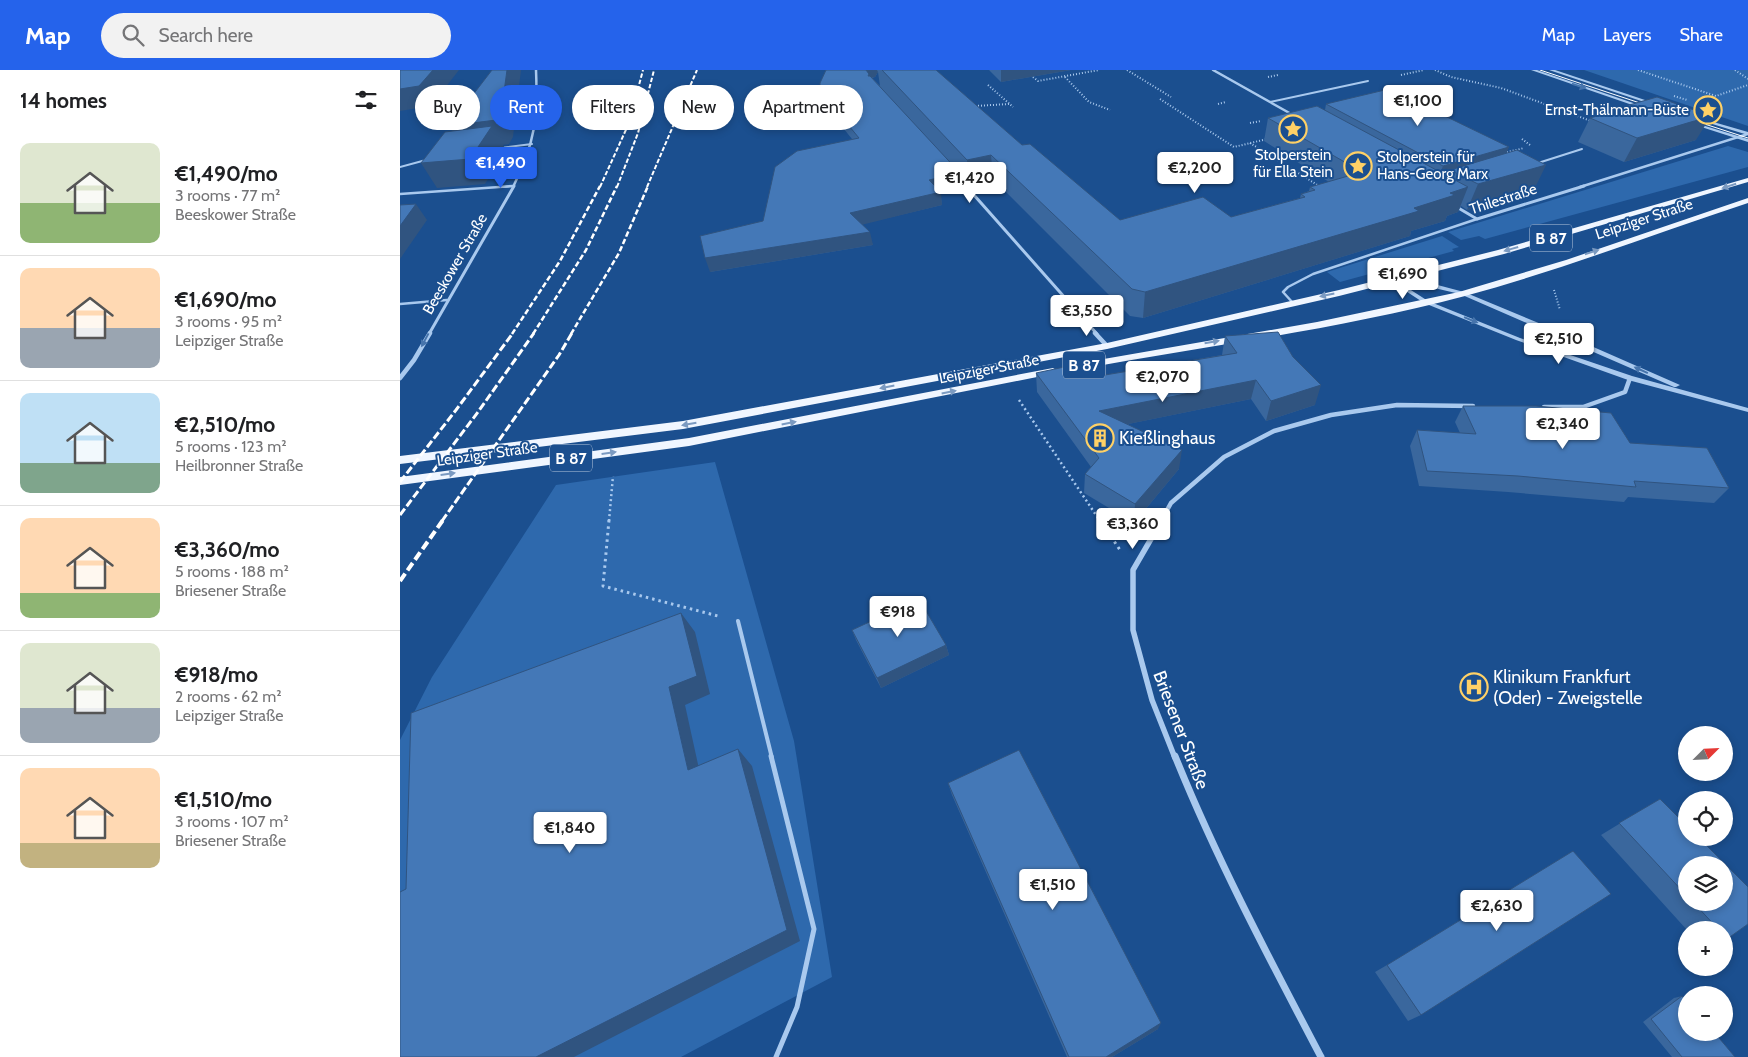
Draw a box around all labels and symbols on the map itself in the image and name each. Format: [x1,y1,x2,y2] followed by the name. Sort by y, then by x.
[1572,83,1587,91] one-way arrow
[1377,85,1459,127] pin: €1,100
[1693,95,1723,125] place icon: Ernst-Thälmann-Büste
[1545,101,1689,119] place label: Ernst-Thälmann-Büste
[1278,114,1308,144] place icon: Stolperstein für Ella Stein
[460,146,542,189] pin: €1,490
[1253,146,1333,181] place label: Stolperstein für Ella Stein
[1377,148,1488,183] place label: Stolperstein für Hans-Georg Marx
[1343,151,1373,181] place icon: Stolperstein für Hans-Georg Marx
[1154,152,1236,194] pin: €2,200
[929,162,1011,204] pin: €1,420
[1467,180,1539,218] street label: Thilestraße
[1721,182,1736,190] one-way arrow
[1593,195,1695,243] street label: Leipziger Straße
[419,210,491,318] street label: Beeskower Straße
[1530,224,1572,252] road number: B 87
[1504,246,1519,254] one-way arrow
[1585,248,1600,256] one-way arrow
[1362,258,1444,300] pin: €1,690
[1319,292,1335,300] one-way arrow
[1046,294,1128,337] pin: €3,550
[1464,316,1479,324] one-way arrow
[1518,322,1600,365] pin: €2,510
[421,333,429,347] one-way arrow
[1204,338,1220,346] one-way arrow
[937,350,1041,388] street label: Leipziger Straße
[1063,352,1105,378] road number: B 87
[1122,360,1204,403] pin: €2,070
[1634,365,1648,373] one-way arrow
[879,383,894,391] one-way arrow
[941,387,957,395] one-way arrow
[1522,408,1604,450] pin: €2,340
[782,418,798,426] one-way arrow
[680,420,696,428] one-way arrow
[1085,423,1115,453] building icon: Kießlinghaus
[1119,427,1215,449] place label: Kießlinghaus
[435,438,539,470] street label: Leipziger Straße
[550,444,592,472] road number: B 87
[602,448,618,456] one-way arrow
[441,470,457,478] one-way arrow
[1092,508,1174,550] pin: €3,360
[868,596,928,638] pin: €918
[1493,666,1643,709] place label: Klinikum Frankfurt (Oder) - Zweigstelle
[1148,668,1214,792] street label: Briesener Straße
[1459,672,1489,702] hospital icon: Klinikum Frankfurt (Oder) - Zweigstelle
[1678,726,1732,781] north arrow
[529,812,611,854] pin: €1,840
[1012,868,1094,911] pin: €1,510
[1456,890,1538,932] pin: €2,630

